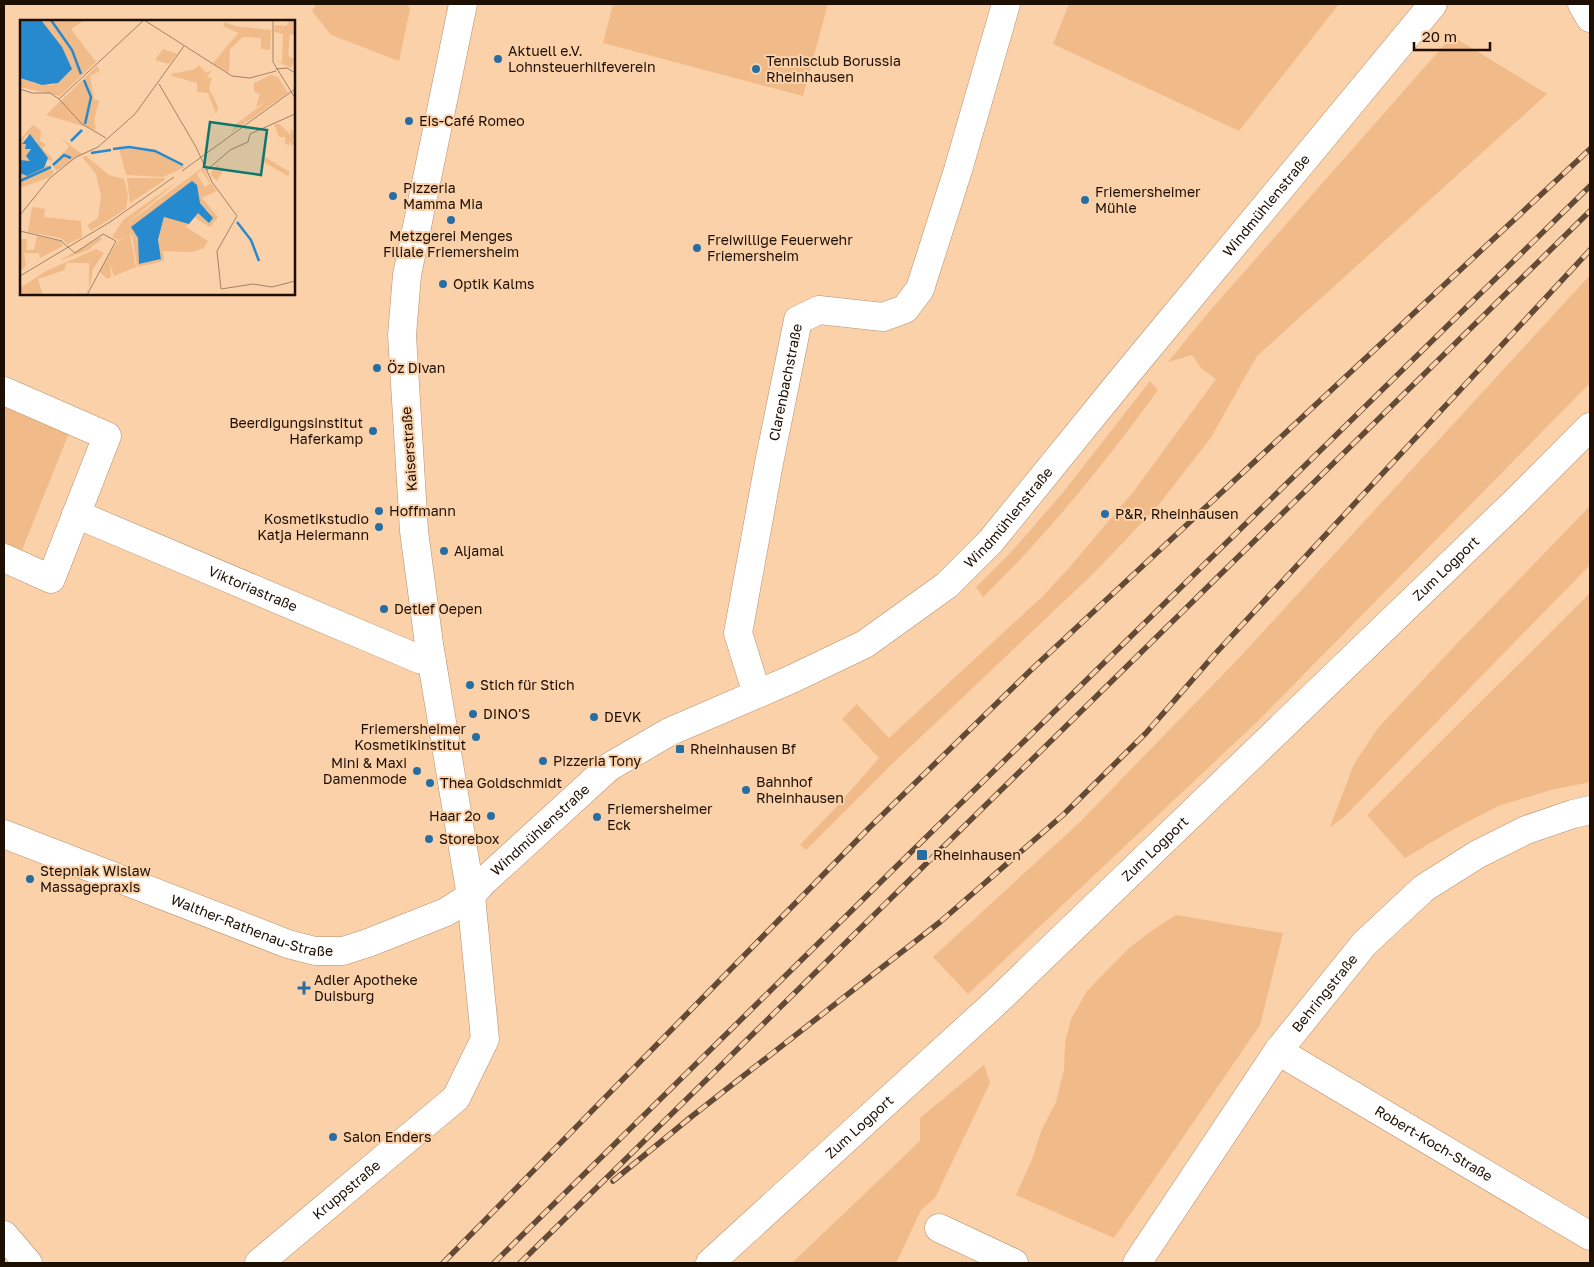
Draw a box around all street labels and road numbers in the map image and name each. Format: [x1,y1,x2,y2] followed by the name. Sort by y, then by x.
[1219,151,1313,260] street label: Windmühlenstraße
[765,322,805,442] street label: Clarenbachstraße
[397,406,420,492] street label: Kaiserstraße
[960,463,1056,571] street label: Windmühlenstraße
[1409,532,1482,604] street label: Zum Logport
[206,562,300,615] street label: Viktoriastraße
[487,780,593,879] street label: Windmühlenstraße
[1118,813,1191,884] street label: Zum Logport
[168,890,333,959] street label: Walther-Rathenau-Straße
[1288,950,1361,1035] street label: Behringstraße
[821,1091,896,1162] street label: Zum Logport
[1372,1101,1496,1184] street label: Robert-Koch-Straße
[309,1156,384,1223] street label: Kruppstraße

